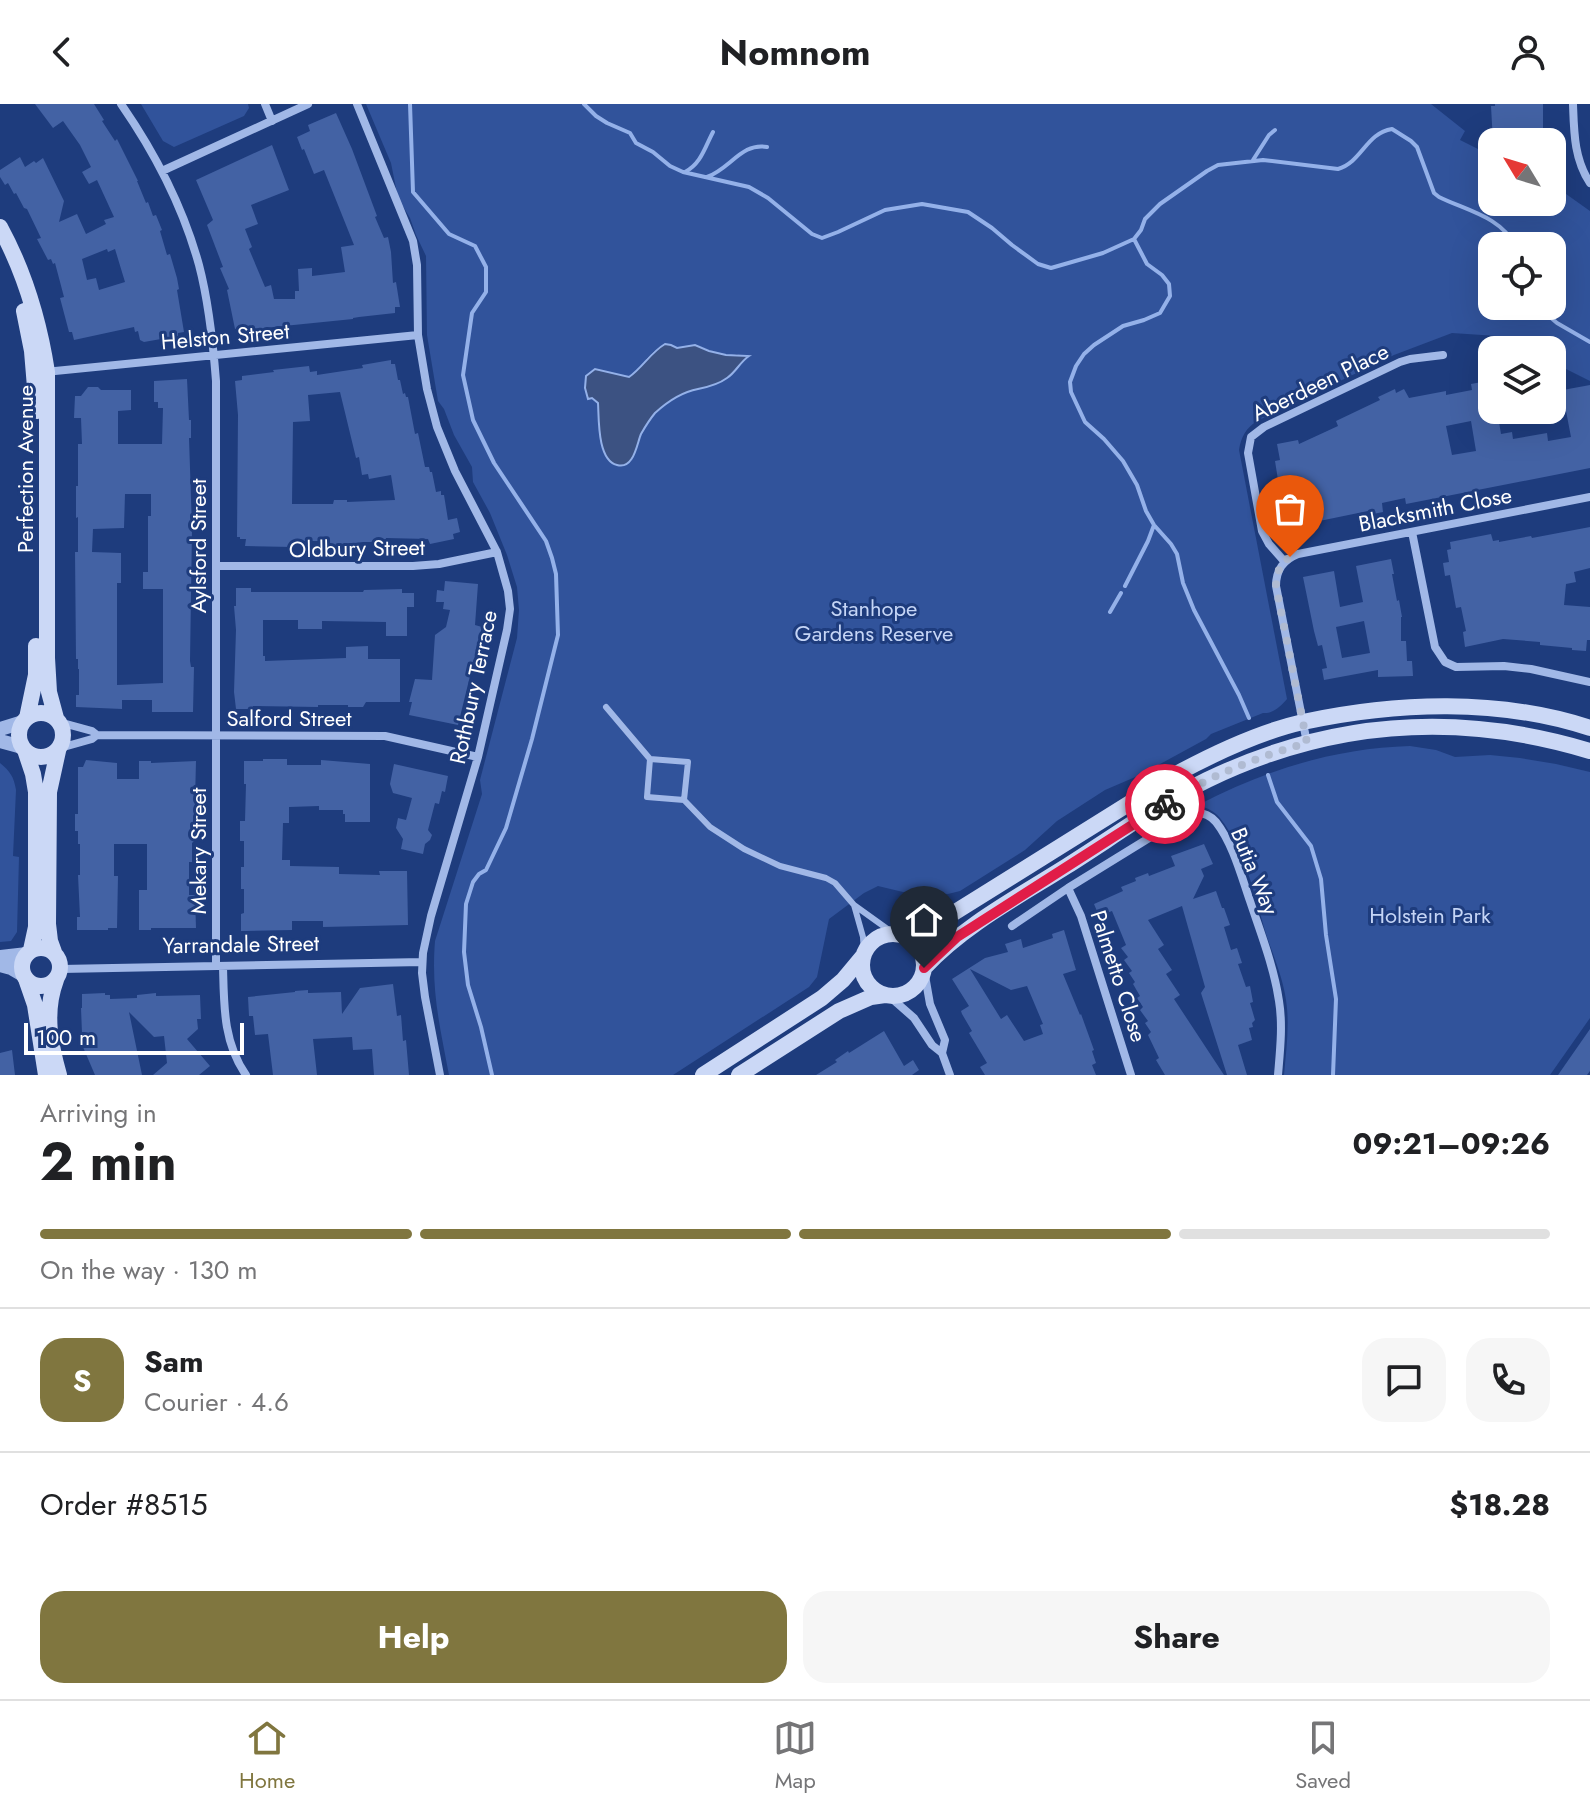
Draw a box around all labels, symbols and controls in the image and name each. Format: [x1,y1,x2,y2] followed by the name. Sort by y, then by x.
[720,26,870,78] text: Nomnom
[40,30,84,74] icon: back
[1506,30,1550,74] icon: person
[1478,128,1566,216] north arrow
[1478,128,1566,424] map controls
[1478,232,1566,320] button: locate
[159,314,291,358] street label: Helston Street
[1246,335,1394,429] street label: Aberdeen Place
[1478,336,1566,424] button: layers
[9,385,41,553] street label: Perfection Avenue
[1256,475,1324,557] pin
[182,478,214,613] street label: Aylsford Street
[1356,478,1514,540] street label: Blacksmith Close
[1268,487,1312,531] icon: bag
[289,531,426,565] street label: Oldbury Street
[795,592,953,649] park label: Stanhope Gardens Reserve
[441,607,505,767] street label: Rothbury Terrace
[226,702,352,734] street label: Salford Street
[1125,764,1205,844] courier
[1143,782,1187,826] icon: bike
[182,787,214,914] street label: Mekary Street
[1223,822,1287,920] street label: Butia Way
[890,886,958,968] pin
[902,898,946,942] icon: home
[1369,899,1491,931] park label: Holstein Park
[1083,906,1155,1046] street label: Palmetto Close
[162,927,320,961] street label: Yarrandale Street
[24,1019,244,1055] scale bar
[36,1021,96,1053] text: 100 m
[40,1094,157,1132] text: Arriving in
[1353,1122,1550,1165] text: 09:21–09:26
[40,1124,177,1200] text: 2 min
[40,1251,258,1289] text: On the way · 130 m
[1362,1338,1446,1422] button: chat
[1466,1338,1550,1422] button: phone
[144,1340,204,1383] text: Sam
[73,1359,91,1402] text: S
[144,1383,289,1421] text: Courier · 4.6
[40,1483,208,1526] text: Order #8515
[1450,1483,1550,1526] text: $18.28
[40,1591,787,1683] button: Help
[803,1591,1550,1683] button: Share
[239,1716,295,1796] tab: Home
[773,1716,817,1796] tab: Map
[1295,1716,1351,1796] tab: Saved

